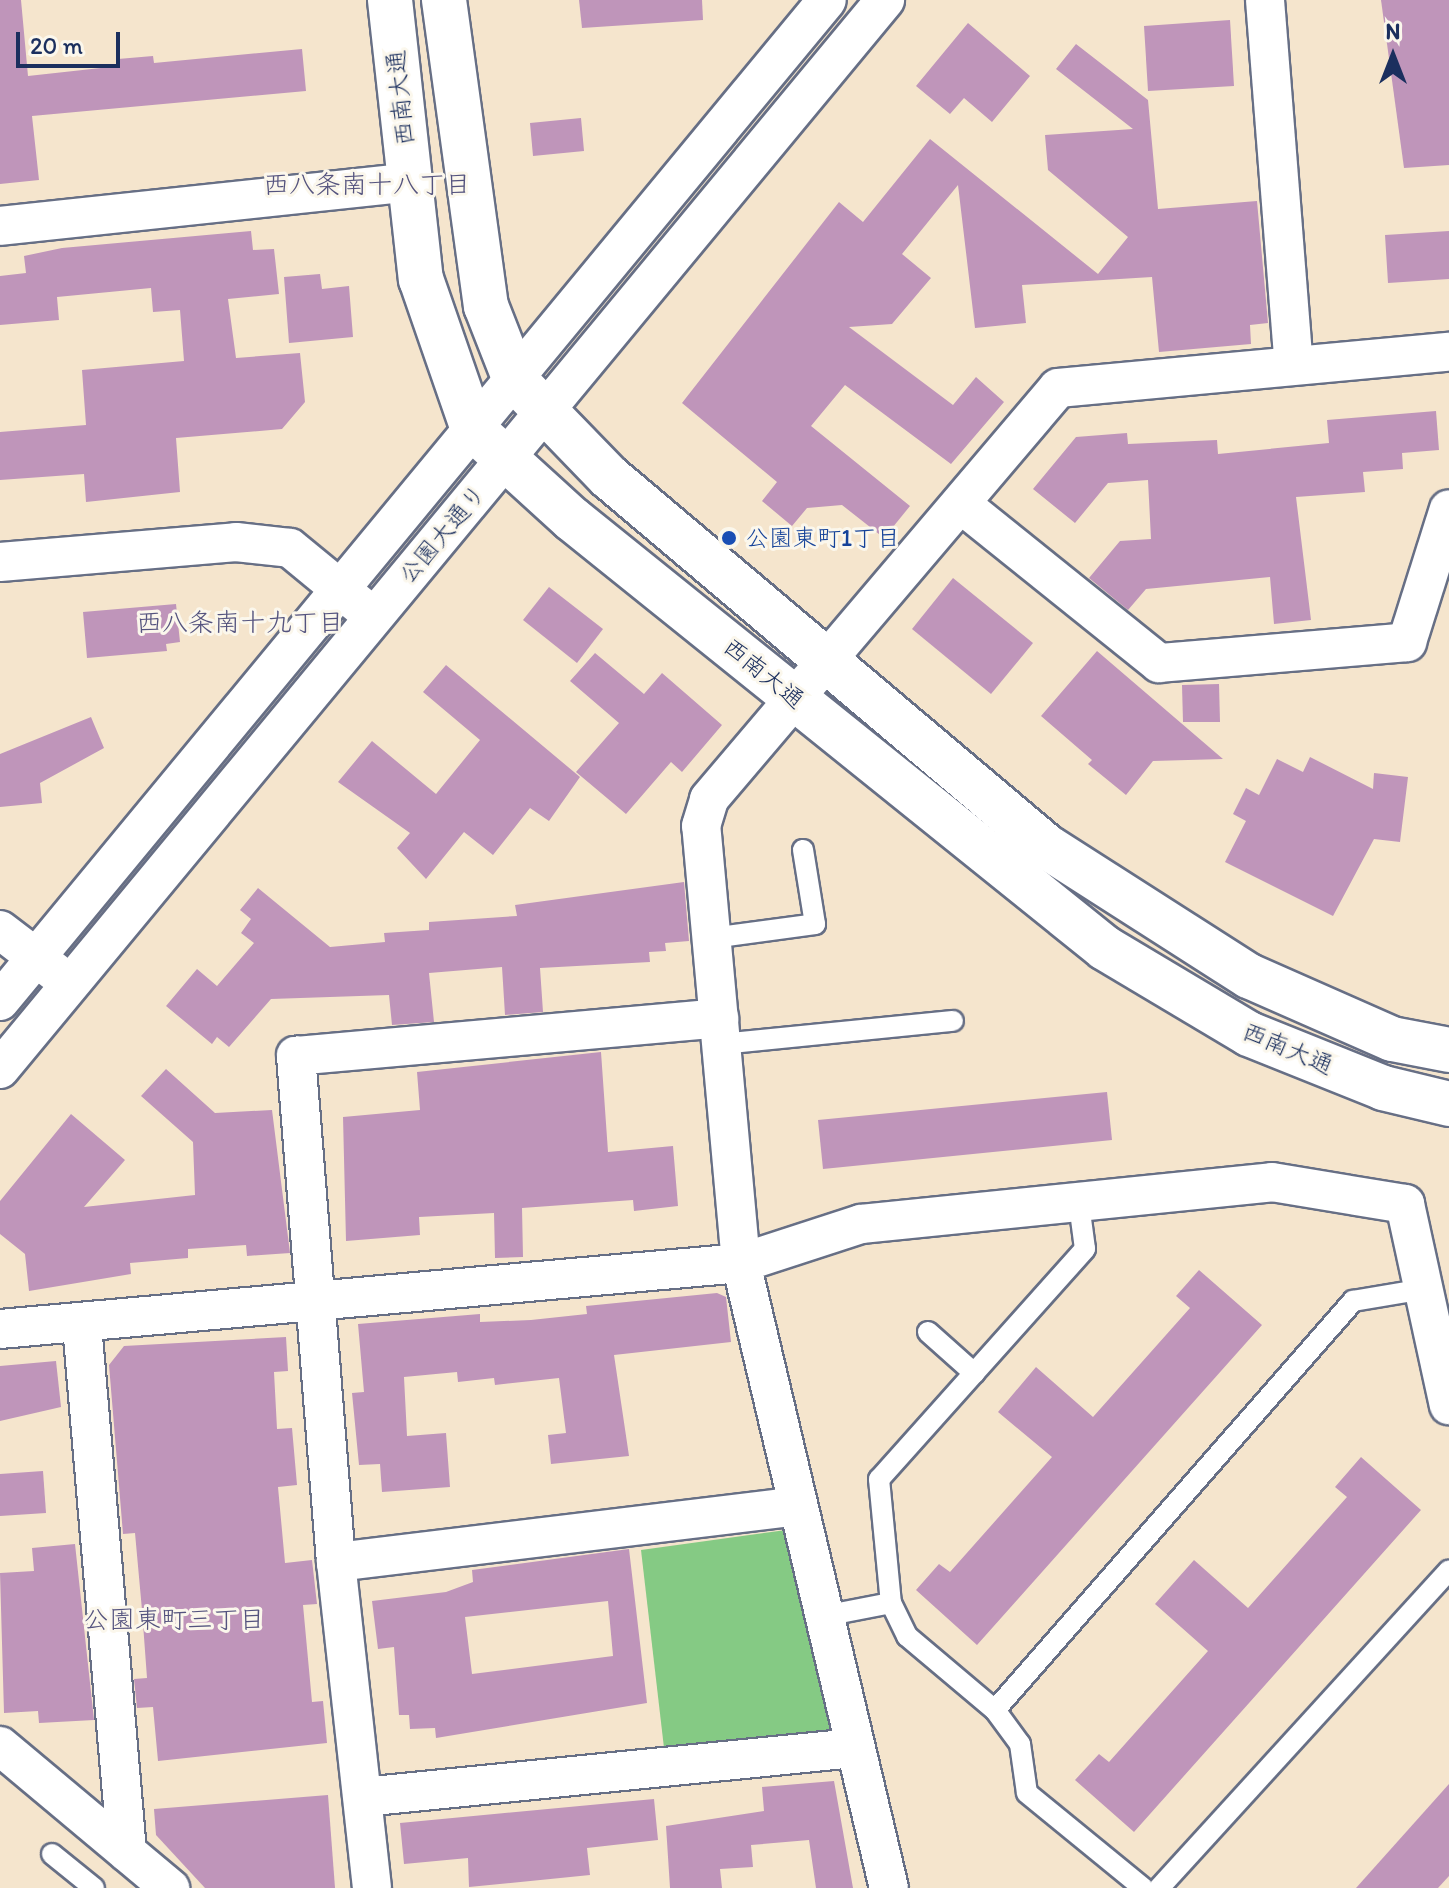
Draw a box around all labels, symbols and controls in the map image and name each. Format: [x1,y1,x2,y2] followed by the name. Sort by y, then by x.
[20,16,124,66] scale bar
[1353,16,1433,96] north arrow
[1386,18,1400,45] text: N
[30,31,83,60] text: 20 m
[381,49,419,147] street label: 西南大通
[263,169,471,201] district label: 西八条南十八丁目
[392,479,492,589] street label: 公園大通り
[745,524,900,552] place label: 公園東町1丁目
[720,529,738,547] marker: 公園東町1丁目
[136,607,344,639] district label: 西八条南十九丁目
[718,632,810,714] street label: 西南大通
[1238,1016,1338,1080] street label: 西南大通
[83,1604,265,1636] district label: 公園東町三丁目

